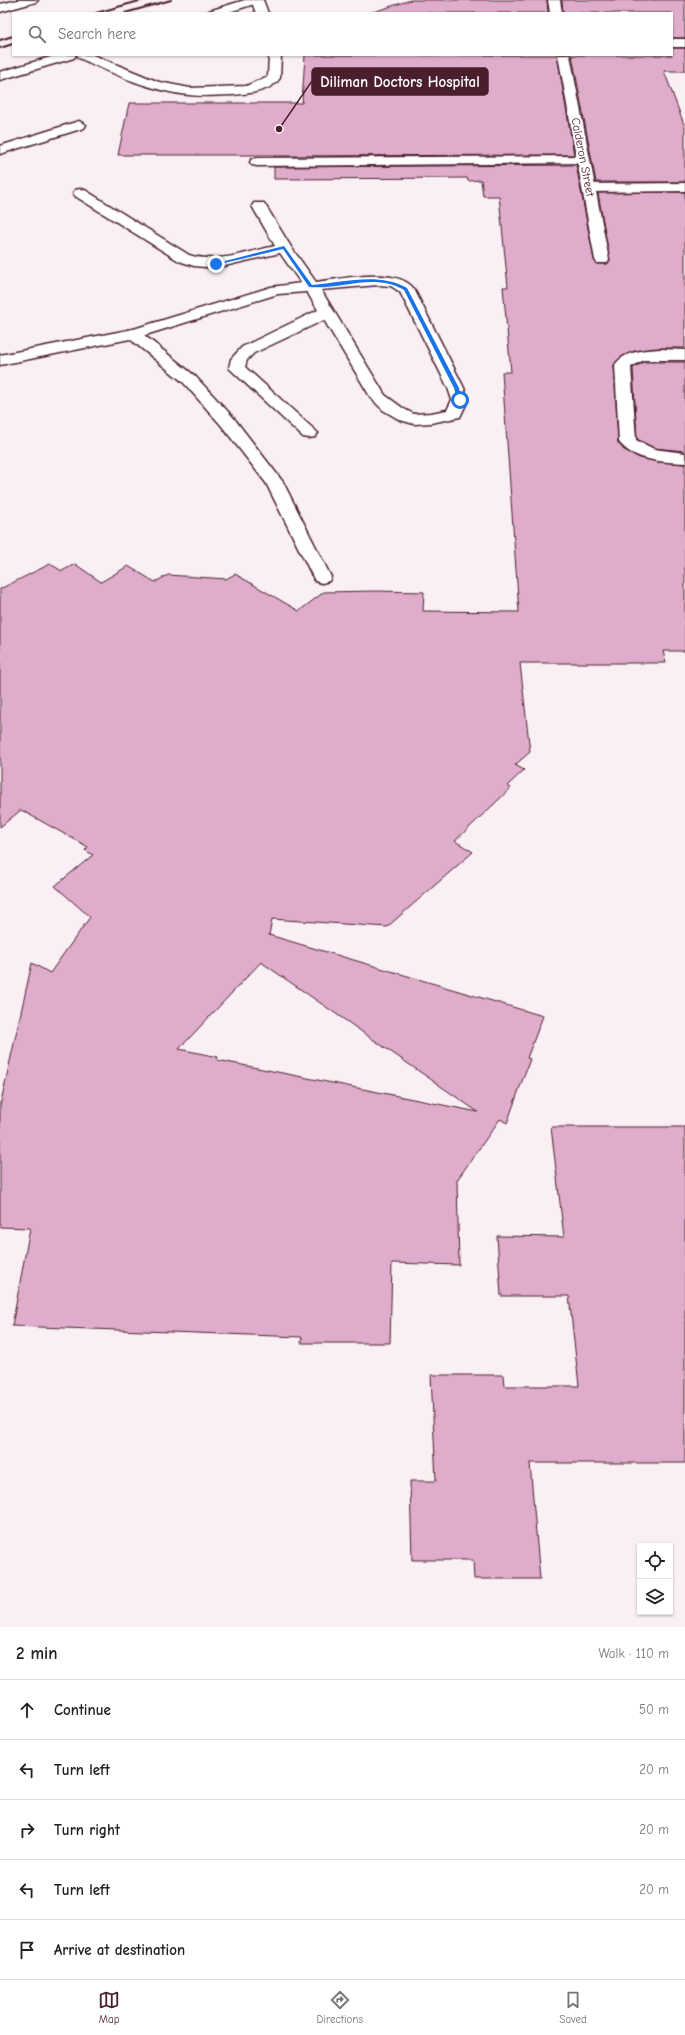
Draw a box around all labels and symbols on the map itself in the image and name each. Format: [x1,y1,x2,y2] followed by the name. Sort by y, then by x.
[312,68,488,95] callout: Diliman Doctors Hospital
[320,73,480,91] text: Diliman Doctors Hospital
[568,116,598,198] street label: Calderon Street
[207,255,225,273] route end
[451,391,469,409] route start

